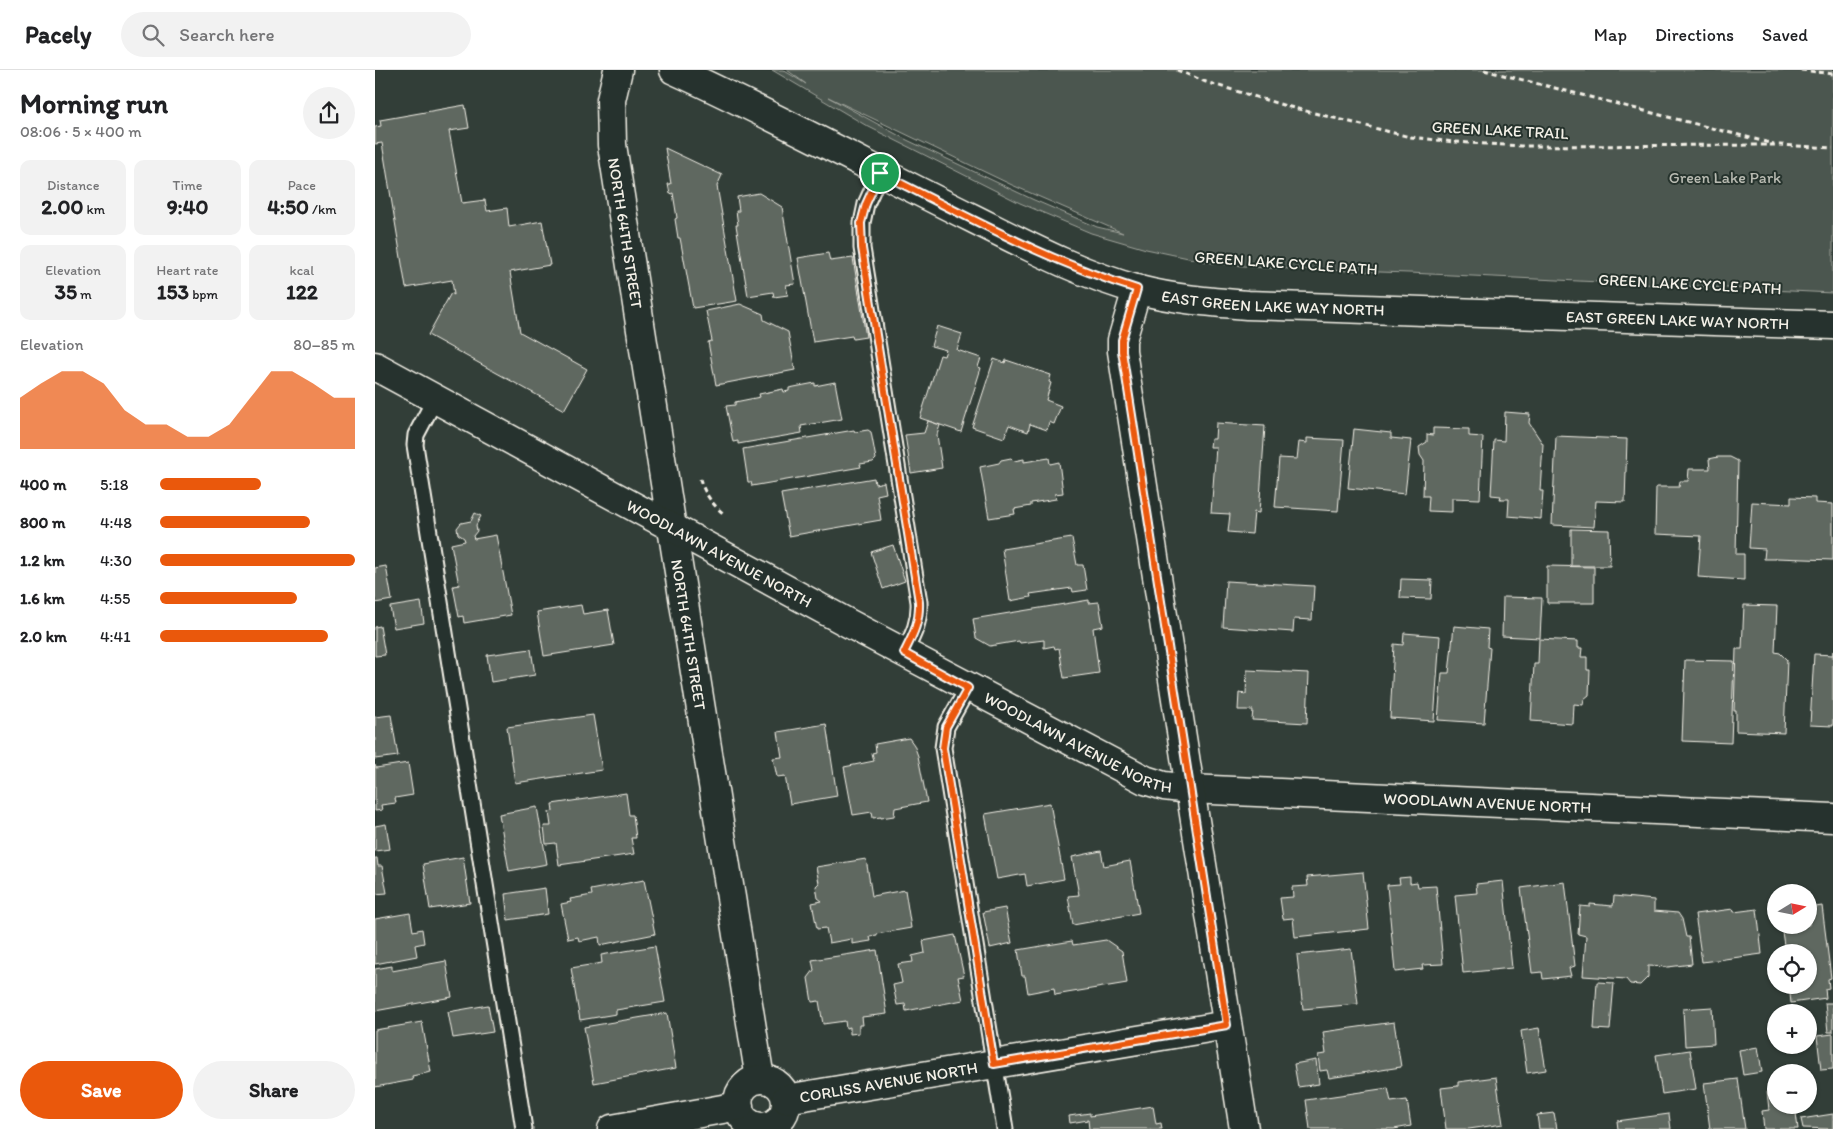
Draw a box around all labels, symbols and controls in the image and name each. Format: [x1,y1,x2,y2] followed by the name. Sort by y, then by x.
[121,12,471,57] search box
[25,20,91,49] text: Pacely
[139,21,167,49] icon: search
[179,23,275,46] text: Search here
[1594,24,1627,46] text: Map
[1655,24,1734,46] text: Directions
[1762,24,1808,46] text: Saved
[20,86,168,120] text: Morning run
[303,87,355,139] button: share
[1431,117,1569,143] street label: GREEN LAKE TRAIL
[20,122,142,141] text: 08:06 · 5 × 400 m
[859,152,901,194] pin
[605,156,647,310] street label: NORTH 64TH STREET
[866,159,894,187] icon: arrive
[1669,168,1781,187] park label: Green Lake Park
[47,177,99,194] text: Distance
[173,177,202,194] text: Time
[288,177,316,194] text: Pace
[41,194,83,219] text: 2.00
[167,194,208,219] text: 9:40
[267,194,309,219] text: 4:50
[83,201,105,218] text: km
[309,201,336,218] text: /km
[1194,247,1378,279] street label: GREEN LAKE CYCLE PATH
[45,262,101,279] text: Elevation
[157,262,218,279] text: Heart rate
[289,262,314,279] text: kcal
[1598,270,1782,298] street label: GREEN LAKE CYCLE PATH
[54,279,77,304] text: 35
[157,279,189,304] text: 153
[286,279,318,304] text: 122
[77,286,92,303] text: m
[189,286,218,303] text: bpm
[1160,286,1385,319] street label: EAST GREEN LAKE WAY NORTH
[1566,306,1790,333] street label: EAST GREEN LAKE WAY NORTH
[20,335,84,354] text: Elevation
[293,335,355,354] text: 80–85 m
[20,475,66,494] text: 400 m
[100,475,129,494] text: 5:18
[623,495,815,611] street label: WOODLAWN AVENUE NORTH
[20,513,66,532] text: 800 m
[100,513,132,532] text: 4:48
[20,551,65,570] text: 1.2 km
[100,551,132,570] text: 4:30
[668,558,710,711] street label: NORTH 64TH STREET
[20,589,65,608] text: 1.6 km
[100,589,130,608] text: 4:55
[20,627,67,646] text: 2.0 km
[100,627,131,646] text: 4:41
[981,687,1173,796] street label: WOODLAWN AVENUE NORTH
[1383,788,1592,817] street label: WOODLAWN AVENUE NORTH
[1767,884,1817,934] north arrow
[1767,884,1817,1114] map controls
[1767,944,1817,994] button: locate
[1767,1004,1817,1054] button: +
[798,1057,979,1106] street label: CORLISS AVENUE NORTH
[20,1061,183,1119] button: Save
[193,1061,355,1119] button: Share
[1767,1064,1817,1114] button: −

